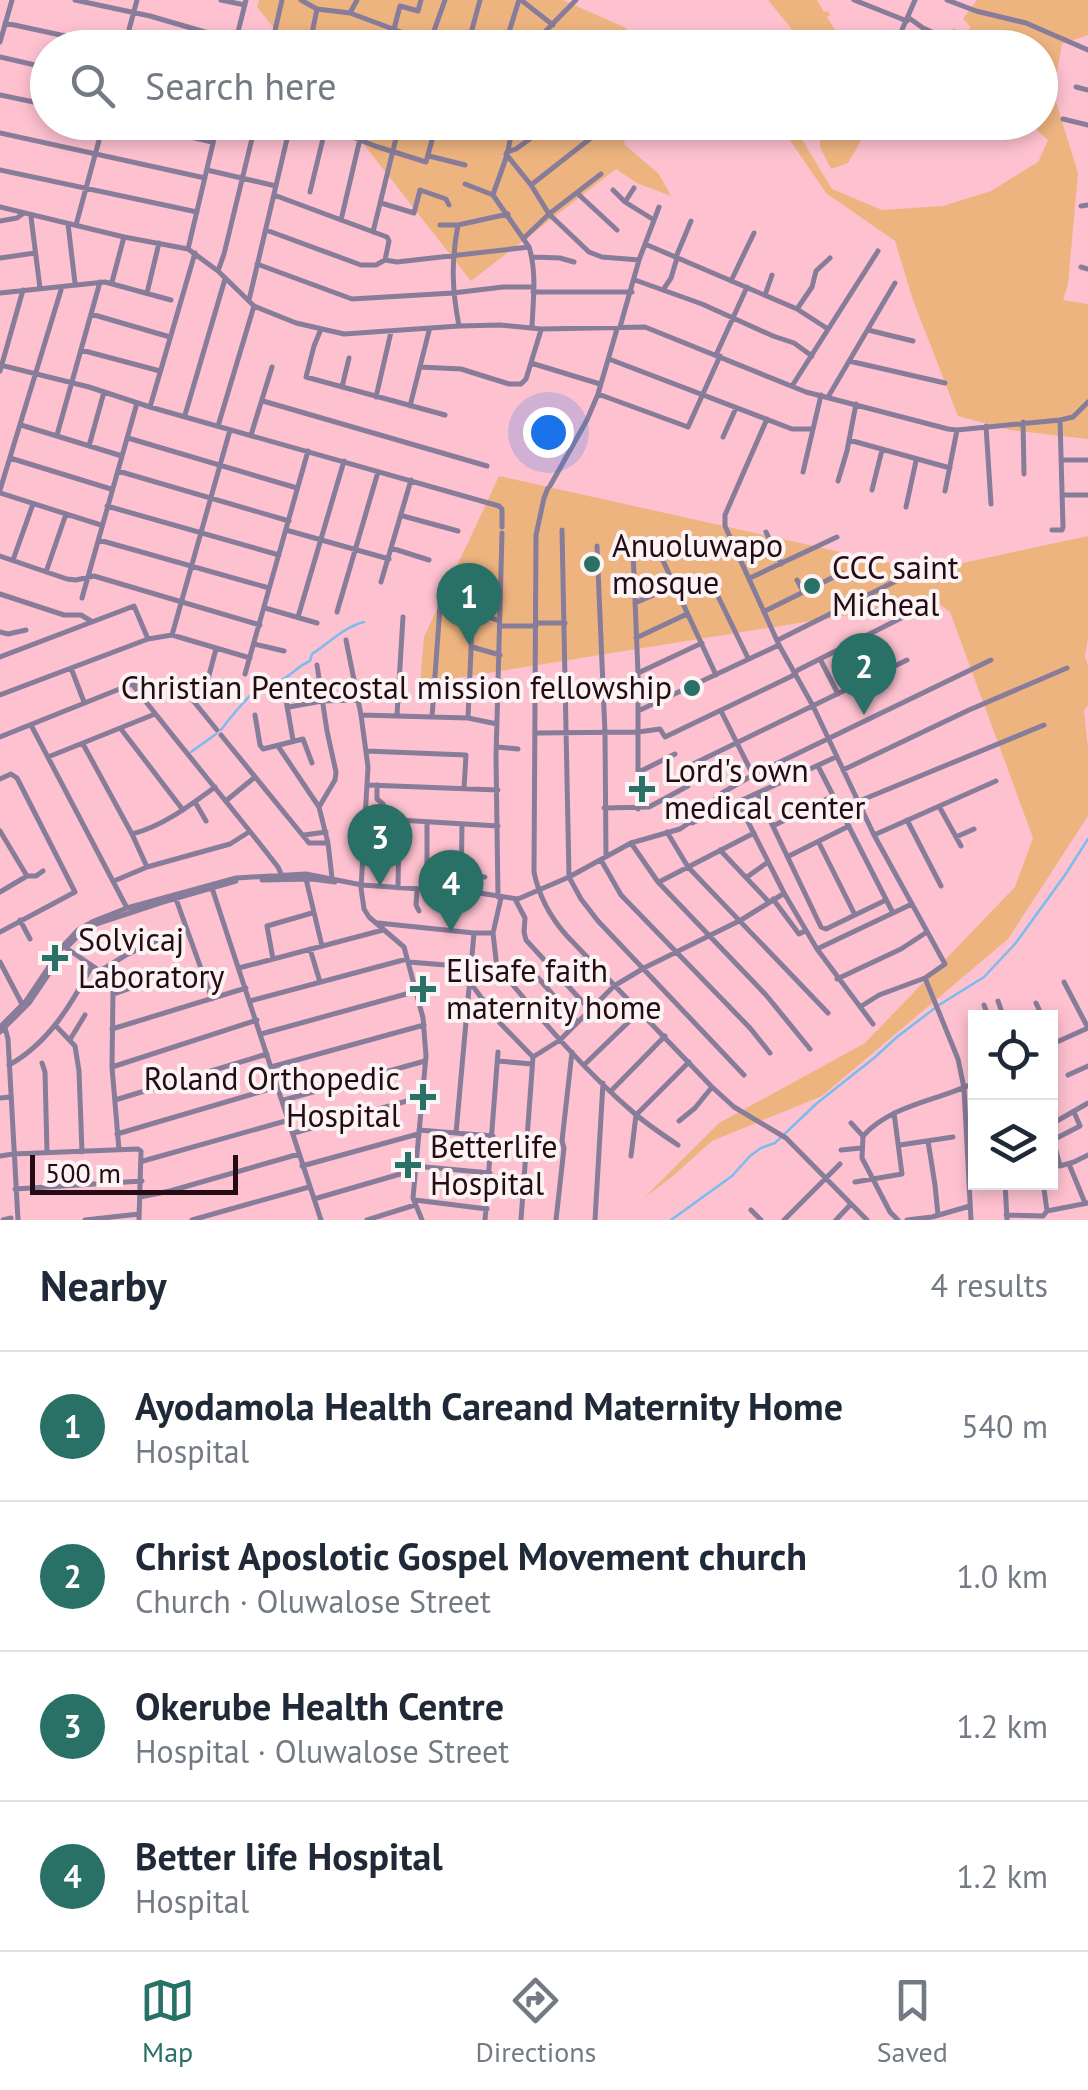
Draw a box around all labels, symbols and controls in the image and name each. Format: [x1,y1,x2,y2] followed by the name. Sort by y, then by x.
[30,30,1058,140] search box
[65,58,120,113] icon: search
[145,61,337,110] text: Search here
[523,407,574,458] your location
[612,524,783,603] place label: Anuoluwapo mosque
[832,546,959,625] place label: CCC saint Micheal
[581,553,603,575] marker: Anuoluwapo mosque
[436,562,502,645] pin: 1
[801,575,823,597] marker: CCC saint Micheal
[832,632,896,715] pin: 2
[121,666,672,708] place label: Christian Pentecostal mission fellowship
[681,677,703,699] marker: Christian Pentecostal mission fellowship
[664,749,865,828] place label: Lord's own medical center
[629,776,655,802] marker: Lord's own medical center
[348,804,412,886] pin: 3
[418,850,484,932] pin: 4
[78,918,224,997] place label: Solvicaj Laboratory
[42,945,68,971] marker: Solvicaj Laboratory
[446,949,662,1028] place label: Elisafe faith maternity home
[410,976,436,1002] marker: Elisafe faith maternity home
[968,1010,1058,1190] map controls
[968,1010,1058,1100] button: locate
[144,1057,401,1136] place label: Roland Orthopedic Hospital
[410,1084,436,1110] marker: Roland Orthopedic Hospital
[968,1100,1058,1190] button: layers
[430,1125,557,1204] place label: Betterlife Hospital
[30,1150,238,1194] scale bar
[395,1152,421,1178] marker: Betterlife Hospital
[45,1154,121,1191] text: 500 m
[40,1258,167,1313] text: Nearby
[930,1264,1048,1306] text: 4 results
[135,1381,843,1430] text: Ayodamola Health Careand Maternity Home
[63,1405,82,1447] text: 1
[961,1405,1048,1447] text: 540 m
[135,1430,249,1472] text: Hospital
[135,1531,807,1580] text: Christ Aposlotic Gospel Movement church
[63,1555,82,1597] text: 2
[956,1555,1048,1597] text: 1.0 km
[135,1580,491,1622] text: Church · Oluwalose Street
[135,1681,504,1730] text: Okerube Health Centre
[63,1705,82,1747] text: 3
[956,1705,1048,1747] text: 1.2 km
[135,1730,509,1772] text: Hospital · Oluwalose Street
[135,1831,443,1880] text: Better life Hospital
[63,1855,82,1897] text: 4
[956,1855,1048,1897] text: 1.2 km
[135,1880,249,1922] text: Hospital
[140,1973,195,2070] tab: Map
[475,1973,596,2070] tab: Directions
[877,1973,948,2070] tab: Saved

